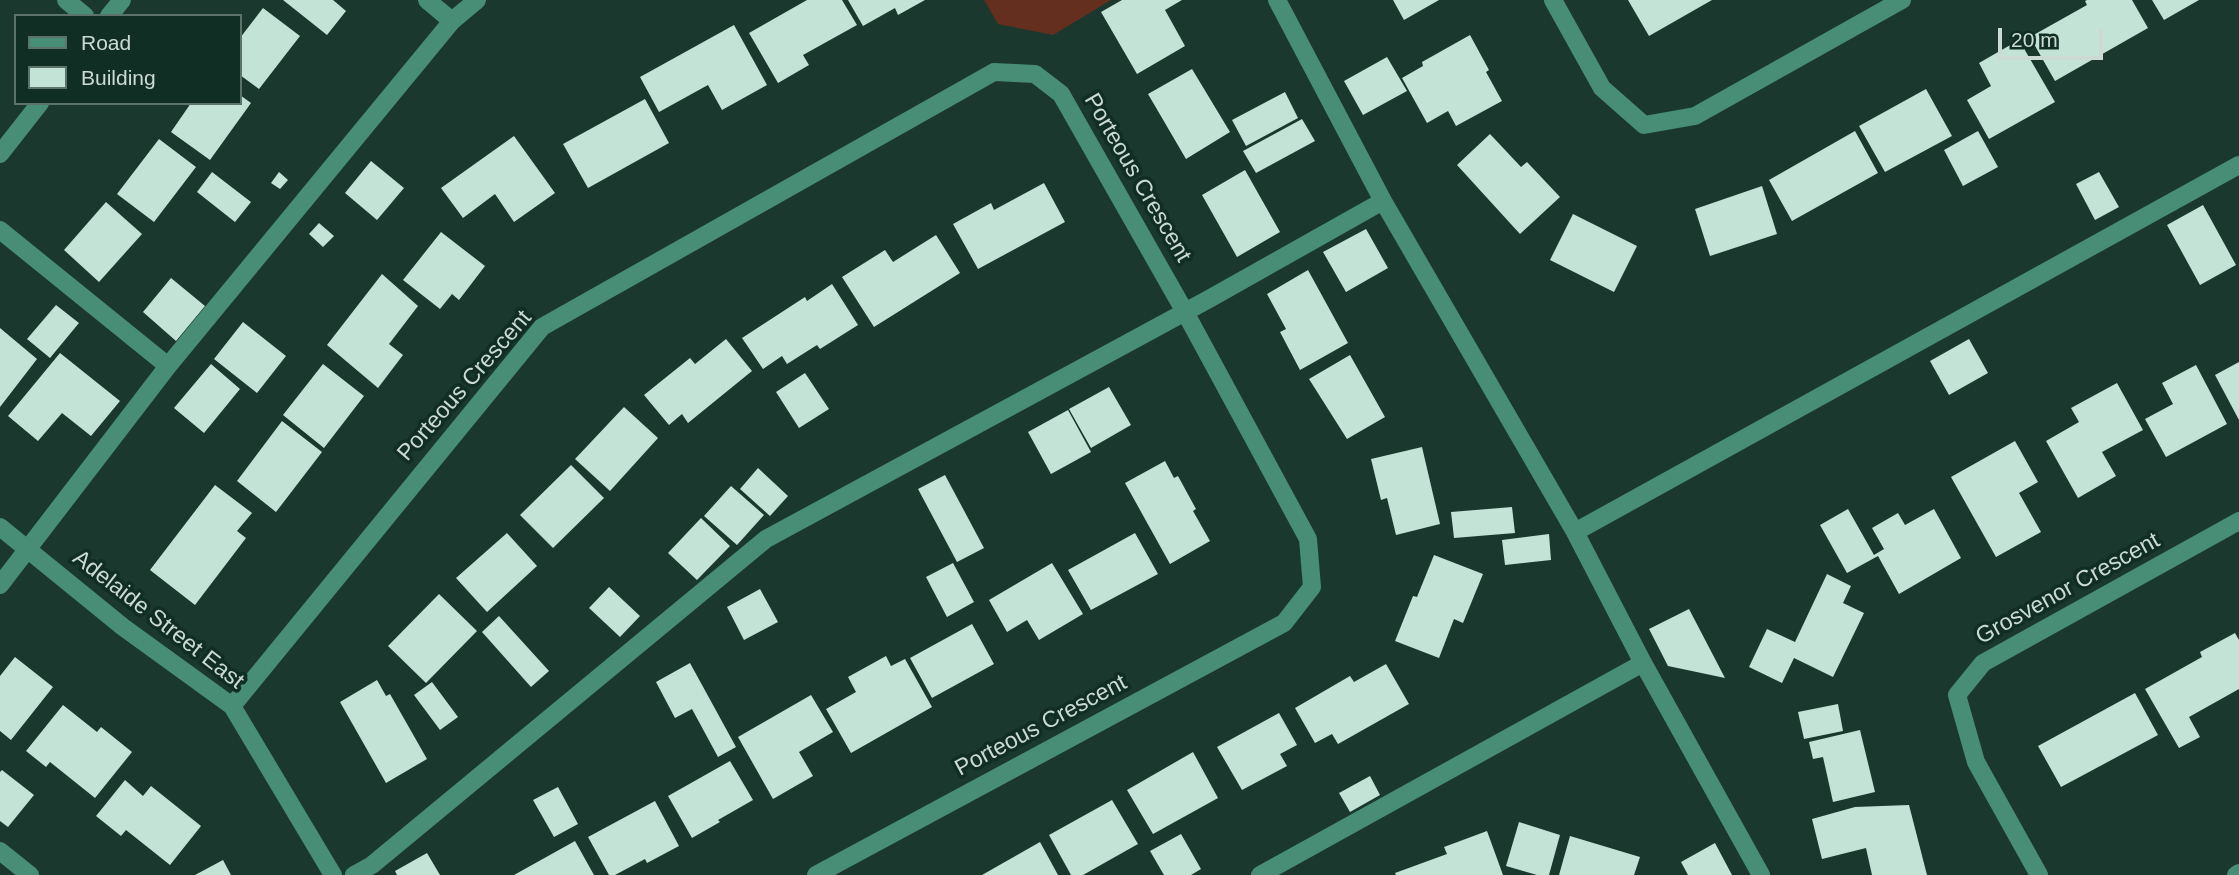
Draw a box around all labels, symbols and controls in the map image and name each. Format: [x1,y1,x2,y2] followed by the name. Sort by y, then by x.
[14,14,242,105] legend
[2001,14,2106,58] scale bar
[2011,28,2058,51] text: 20 m
[81,31,131,54] text: Road
[81,66,156,89] text: Building
[1077,89,1197,267] street label: Porteous Crescent
[392,305,538,467] street label: Porteous Crescent
[1971,527,2165,651] street label: Grosvenor Crescent
[67,545,249,695] street label: Adelaide Street East
[950,669,1132,783] street label: Porteous Crescent

